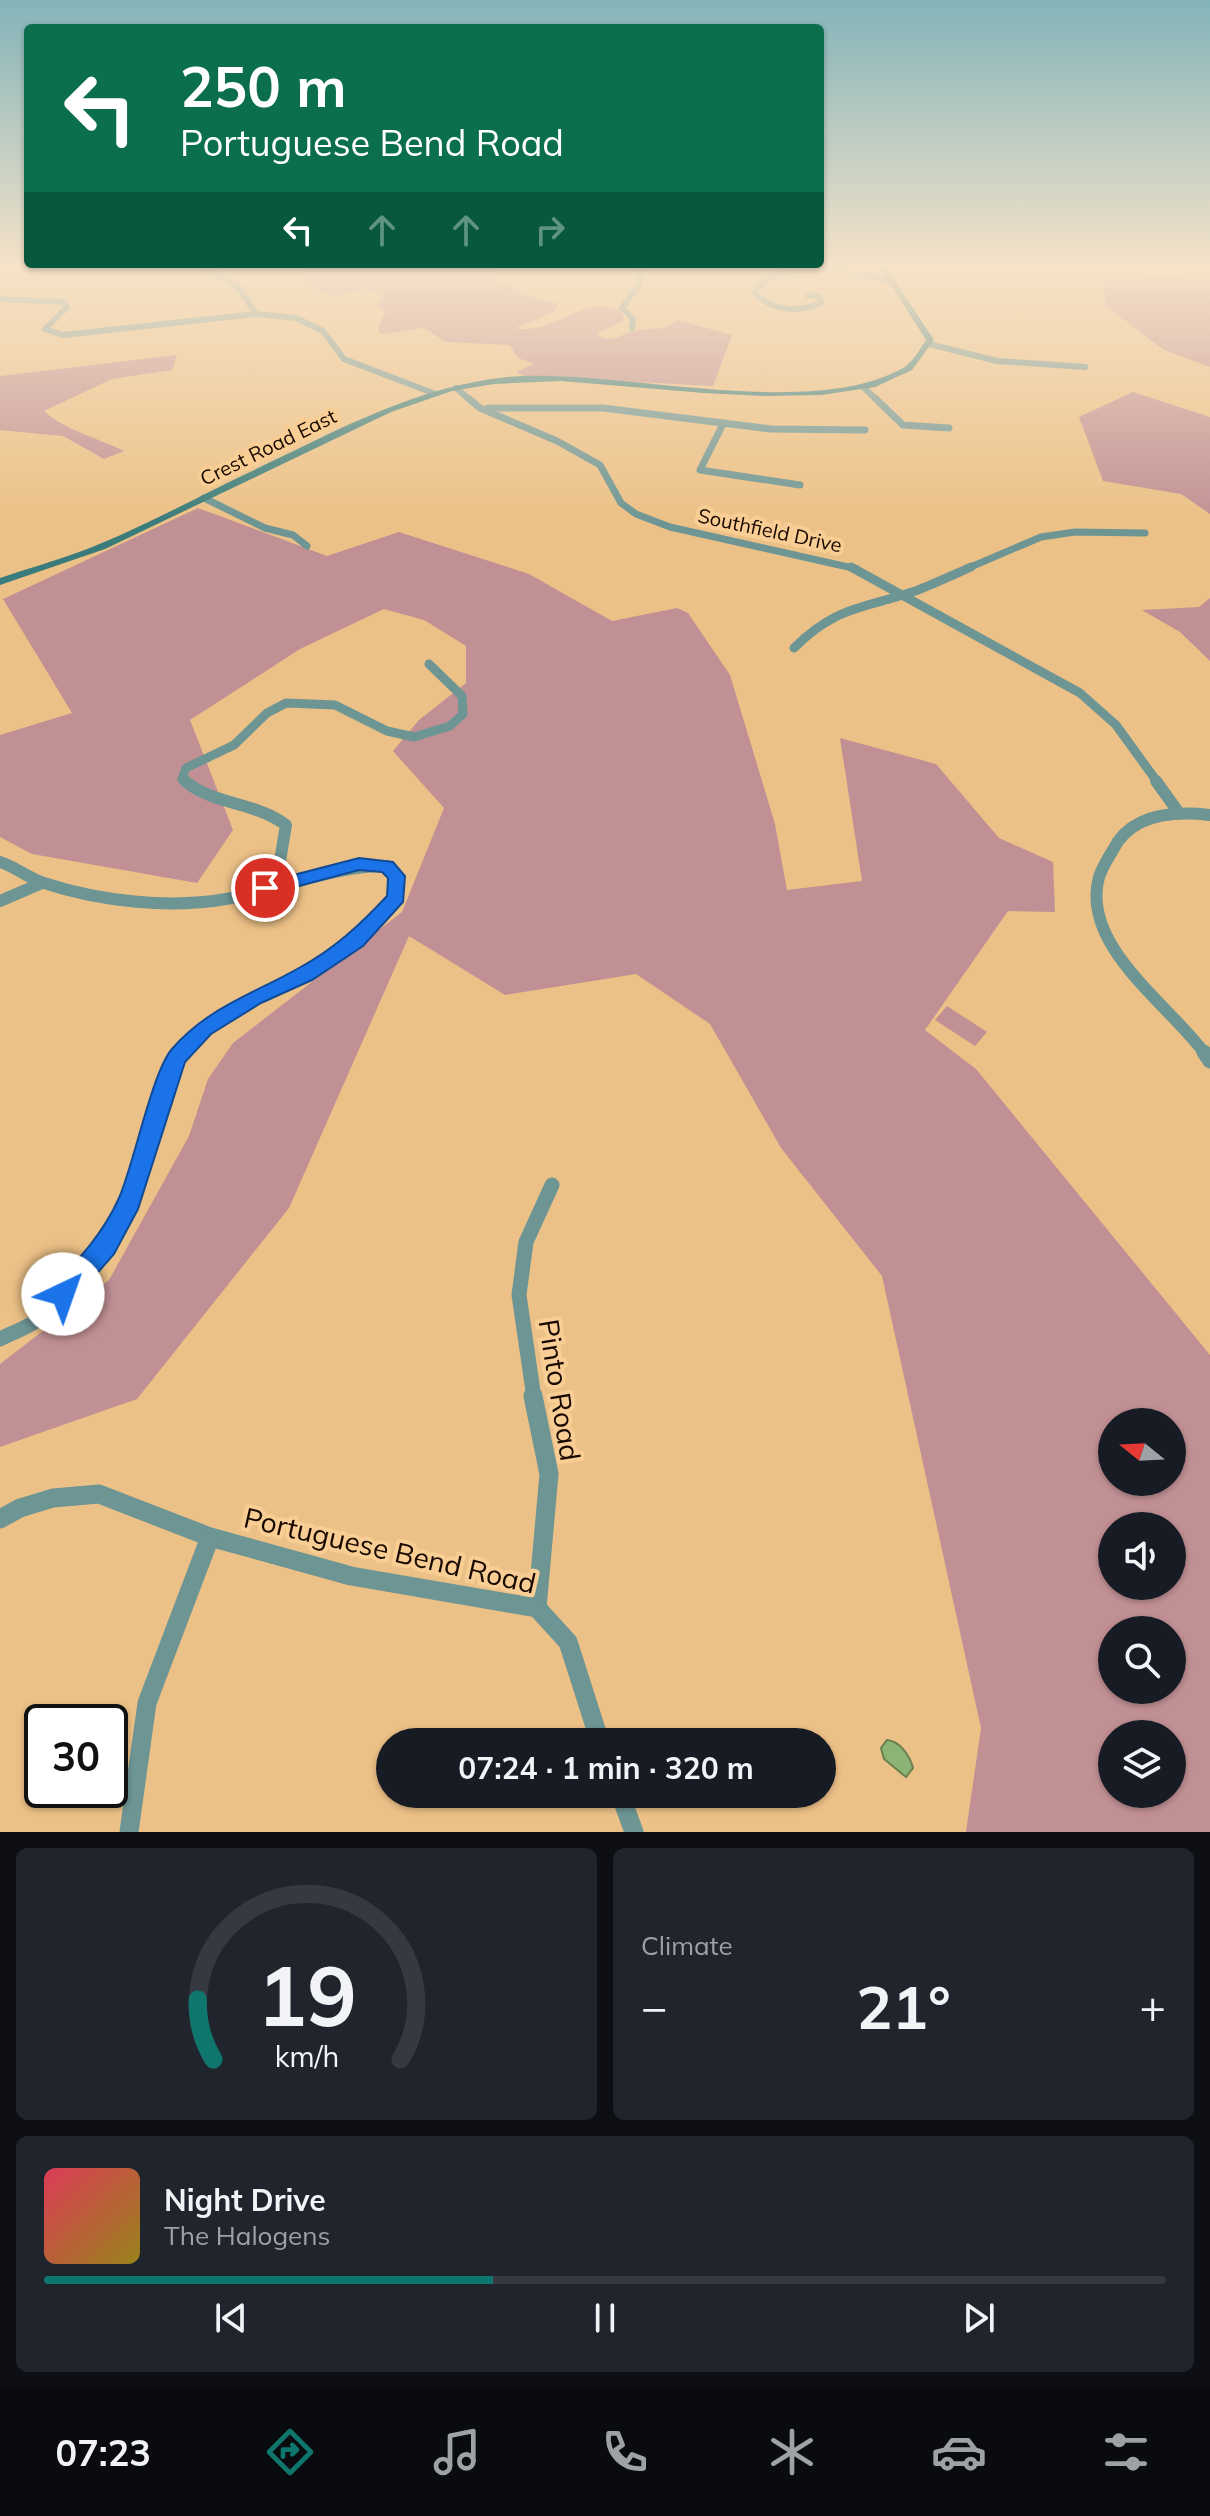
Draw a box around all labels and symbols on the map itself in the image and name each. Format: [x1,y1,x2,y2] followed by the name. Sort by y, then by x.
[196,403,340,491] street label: Crest Road East
[696,503,844,557] street label: Southfield Drive
[231,854,299,922] pin
[21,1252,105,1336] position arrow
[532,1317,588,1463] street label: Pinto Road
[1098,1408,1186,1496] north arrow
[241,1499,539,1601] street label: Portuguese Bend Road
[24,1704,128,1808] speed limit sign: 30

